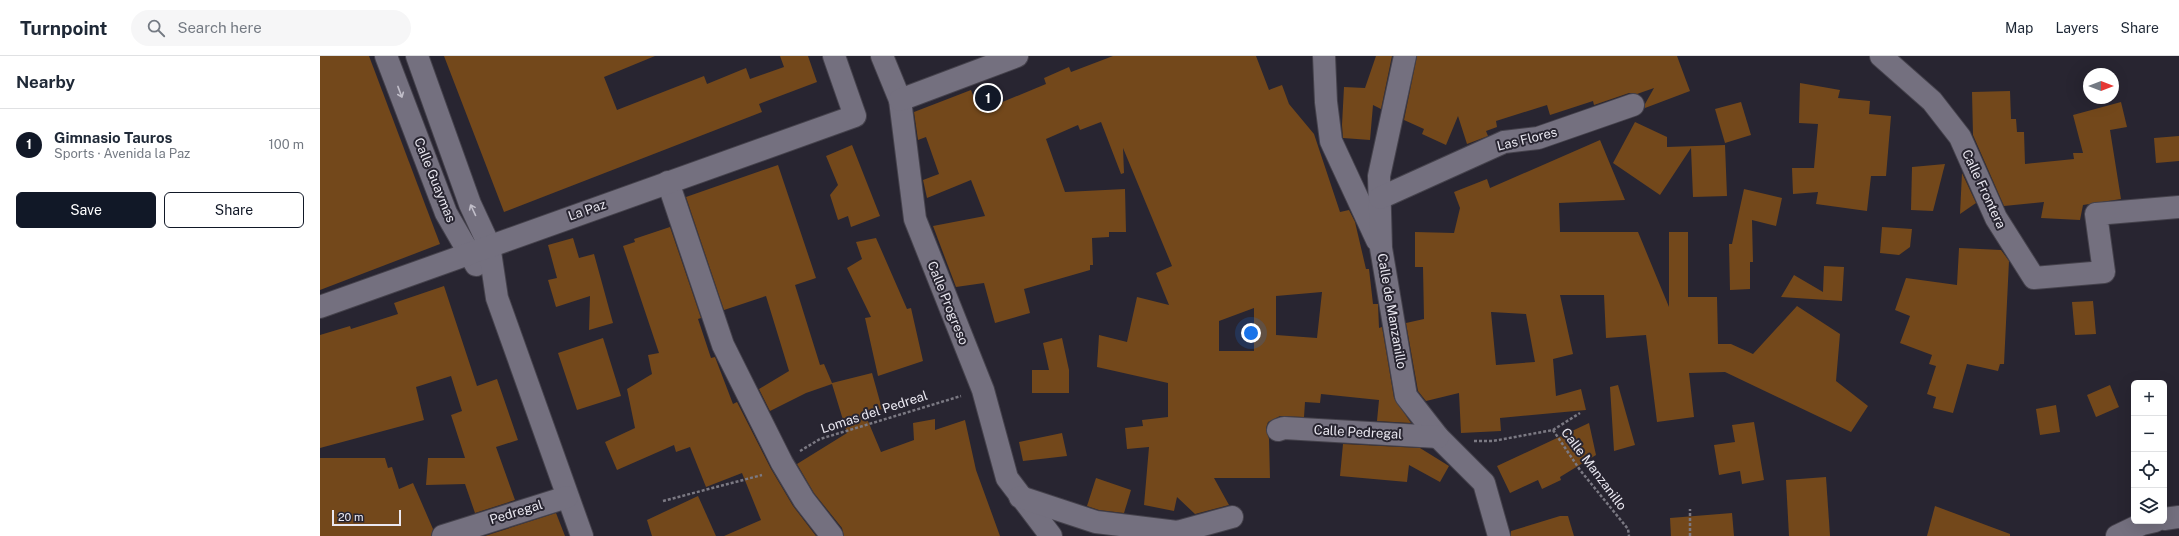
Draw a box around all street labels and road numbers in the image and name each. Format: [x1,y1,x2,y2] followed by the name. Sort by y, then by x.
[1495,124,1559,154] street label: Las Flores
[411,136,459,224] street label: Calle Guaymas
[1959,147,2009,231] street label: Calle Frontera
[566,197,608,223] street label: La Paz
[1374,252,1410,370] street label: Calle de Manzanillo
[924,259,972,347] street label: Calle Progreso
[819,388,929,436] street label: Lomas del Pedreal
[1313,422,1403,442] street label: Calle Pedregal
[1558,425,1630,513] street label: Calle Manzanillo
[488,497,544,527] street label: Pedregal

